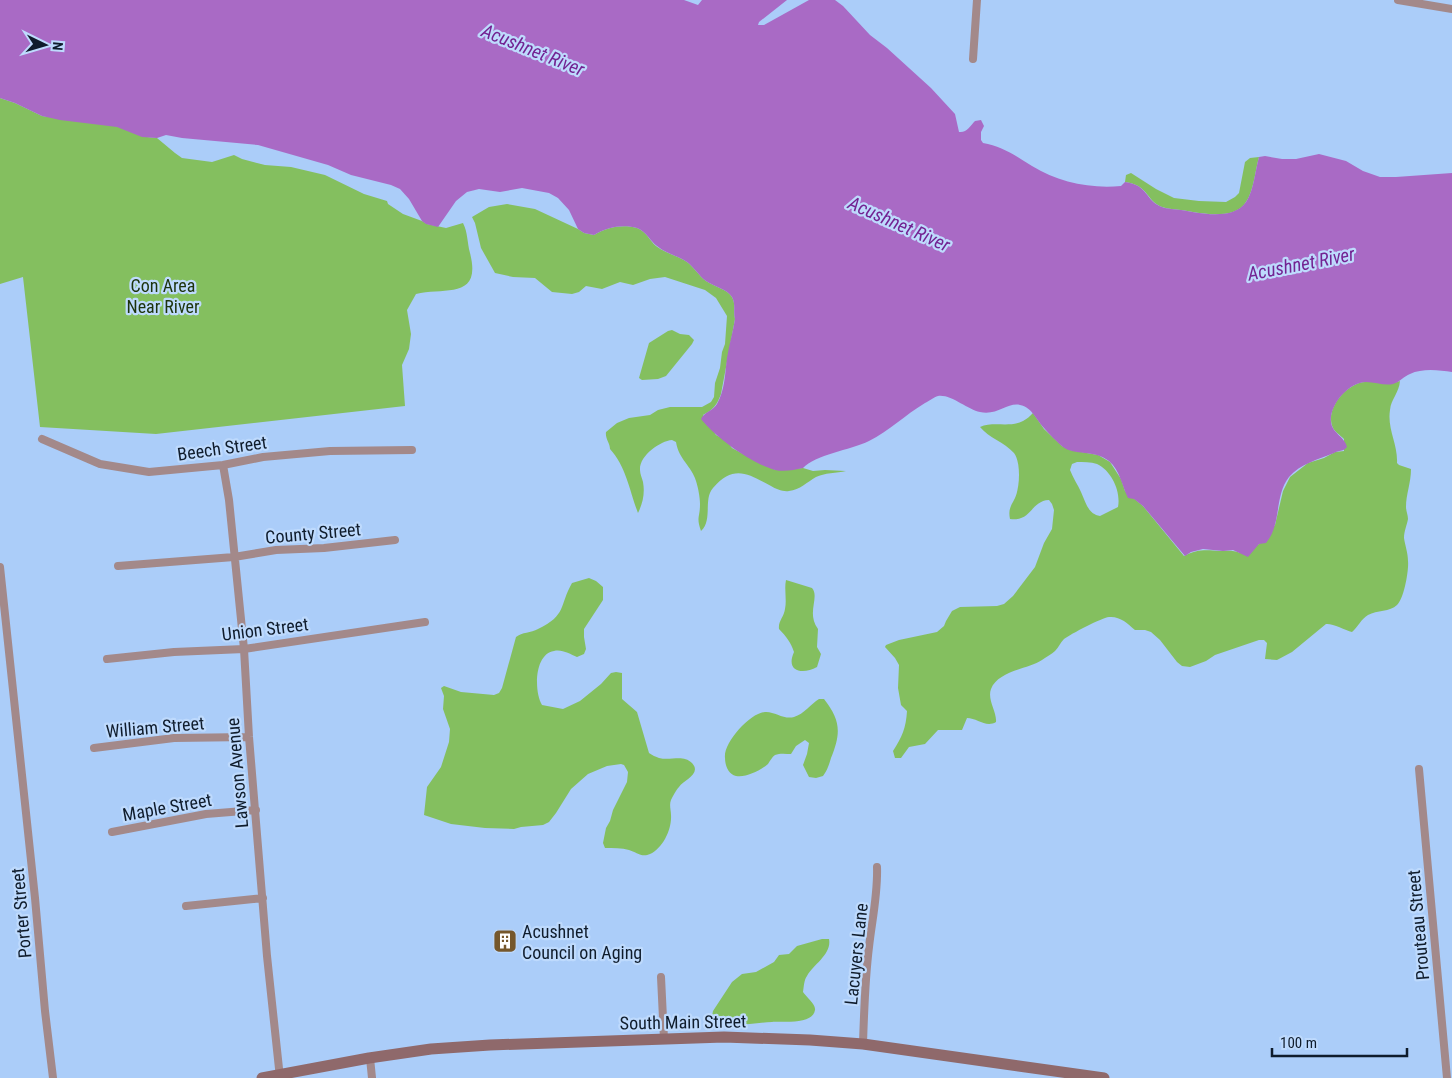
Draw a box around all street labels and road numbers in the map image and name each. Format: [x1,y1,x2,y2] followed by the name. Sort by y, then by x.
[176,431,268,465] street label: Beech Street
[264,518,362,548] street label: County Street
[221,613,309,645] street label: Union Street
[105,712,205,742] street label: William Street
[222,717,252,829] street label: Lawson Avenue
[121,789,213,825] street label: Maple Street
[7,867,35,959] street label: Porter Street
[1403,869,1433,981] street label: Prouteau Street
[840,902,872,1006] street label: Lacuyers Lane
[620,1010,746,1034] street label: South Main Street

